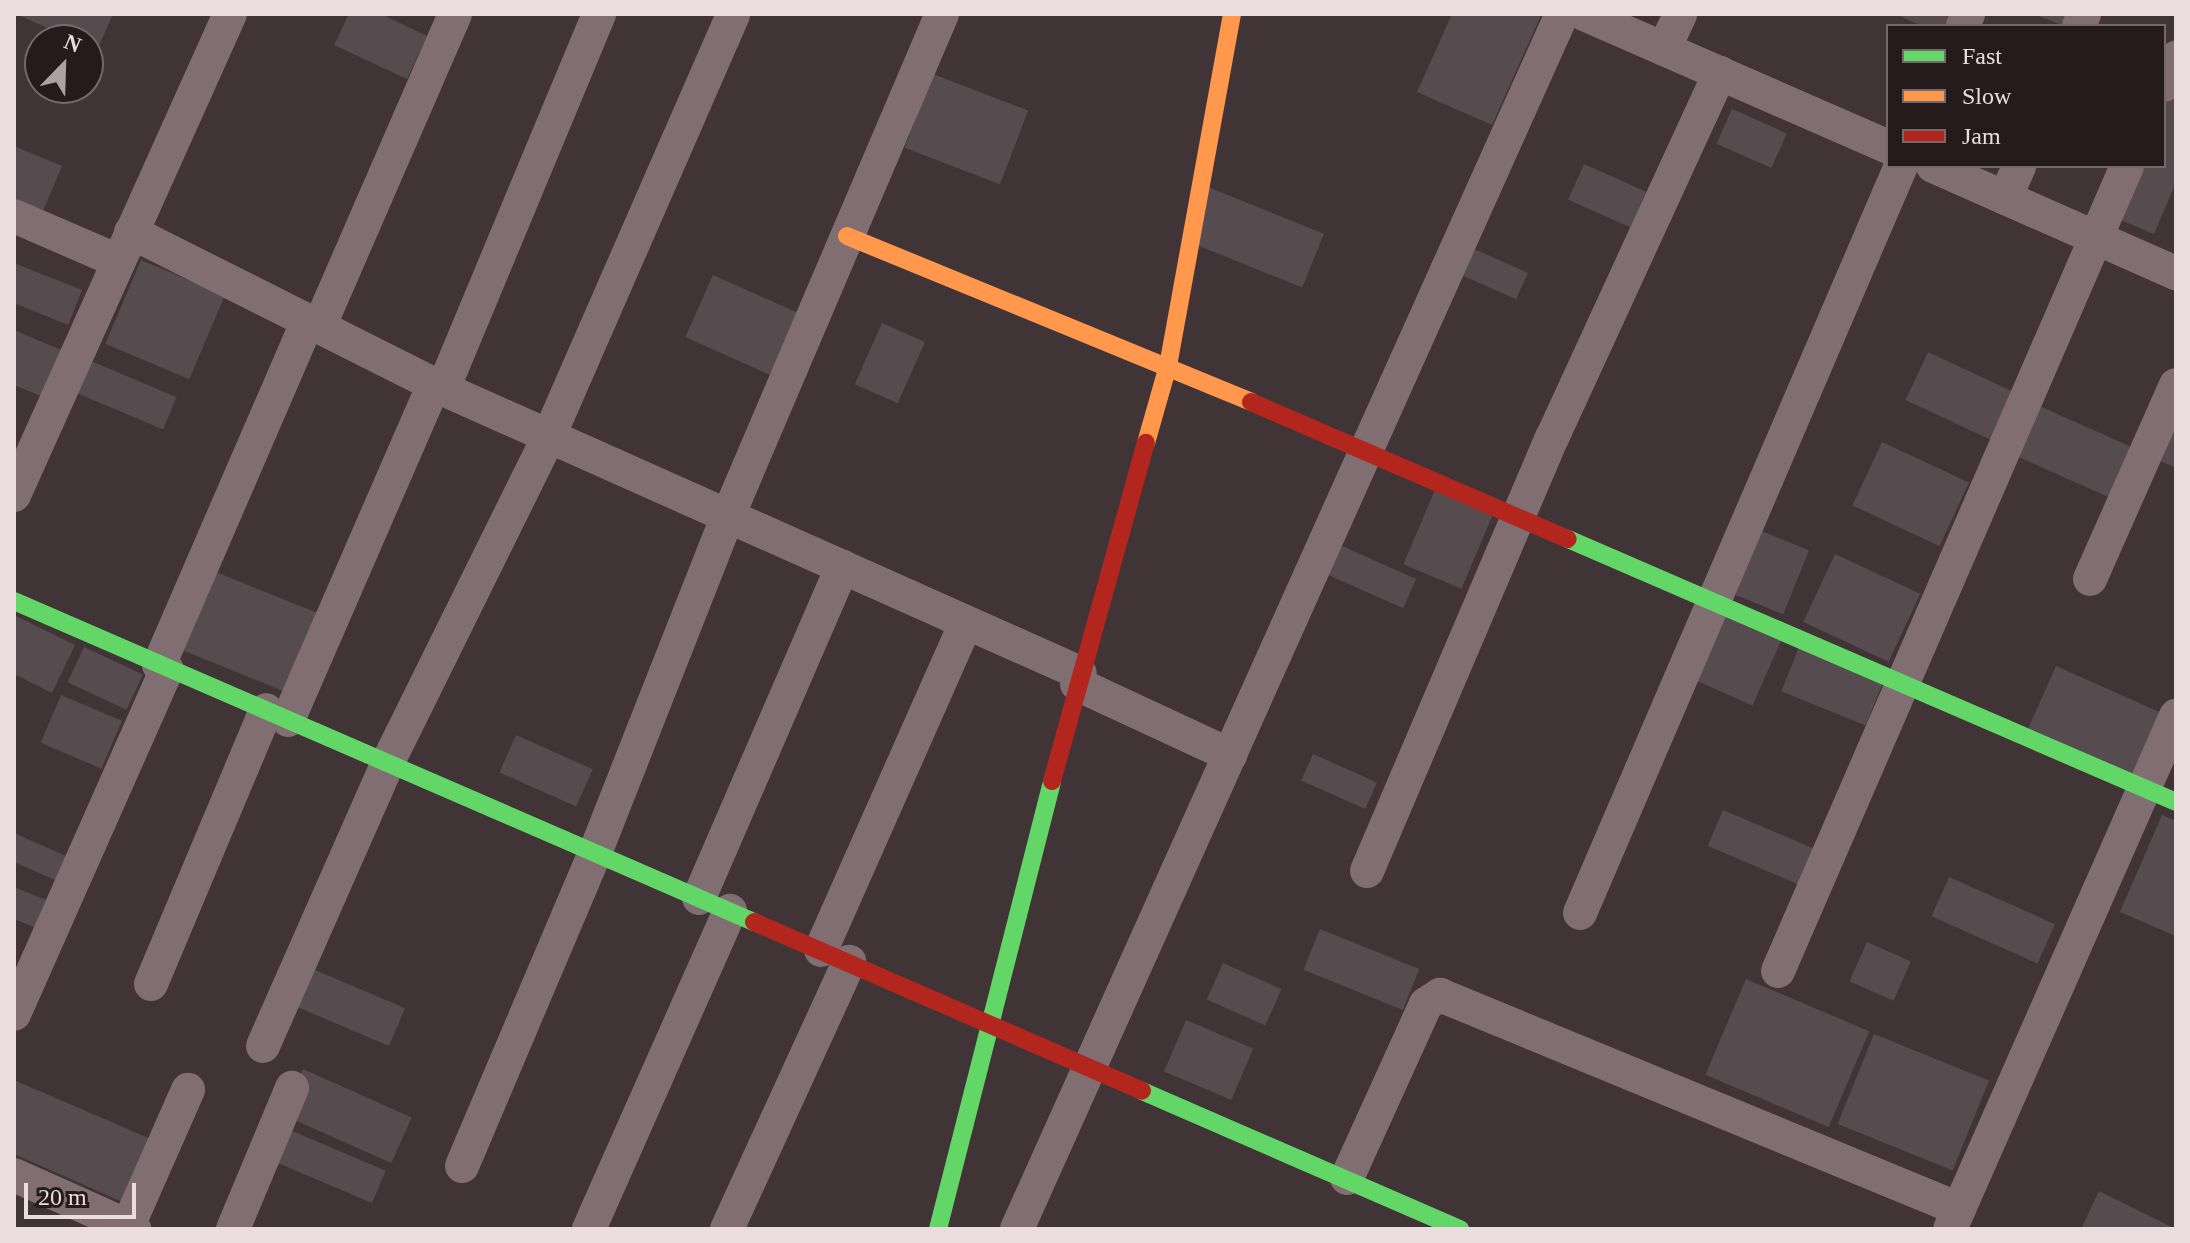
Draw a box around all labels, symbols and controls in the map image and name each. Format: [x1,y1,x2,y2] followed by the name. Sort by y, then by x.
[24,24,104,104] north arrow
[1886,24,2166,168] legend
[61,29,85,58] text: N
[1962,43,2002,69] text: Fast
[1962,83,2011,109] text: Slow
[1962,123,2001,149] text: Jam
[28,1167,140,1217] scale bar
[38,1184,87,1210] text: 20 m

